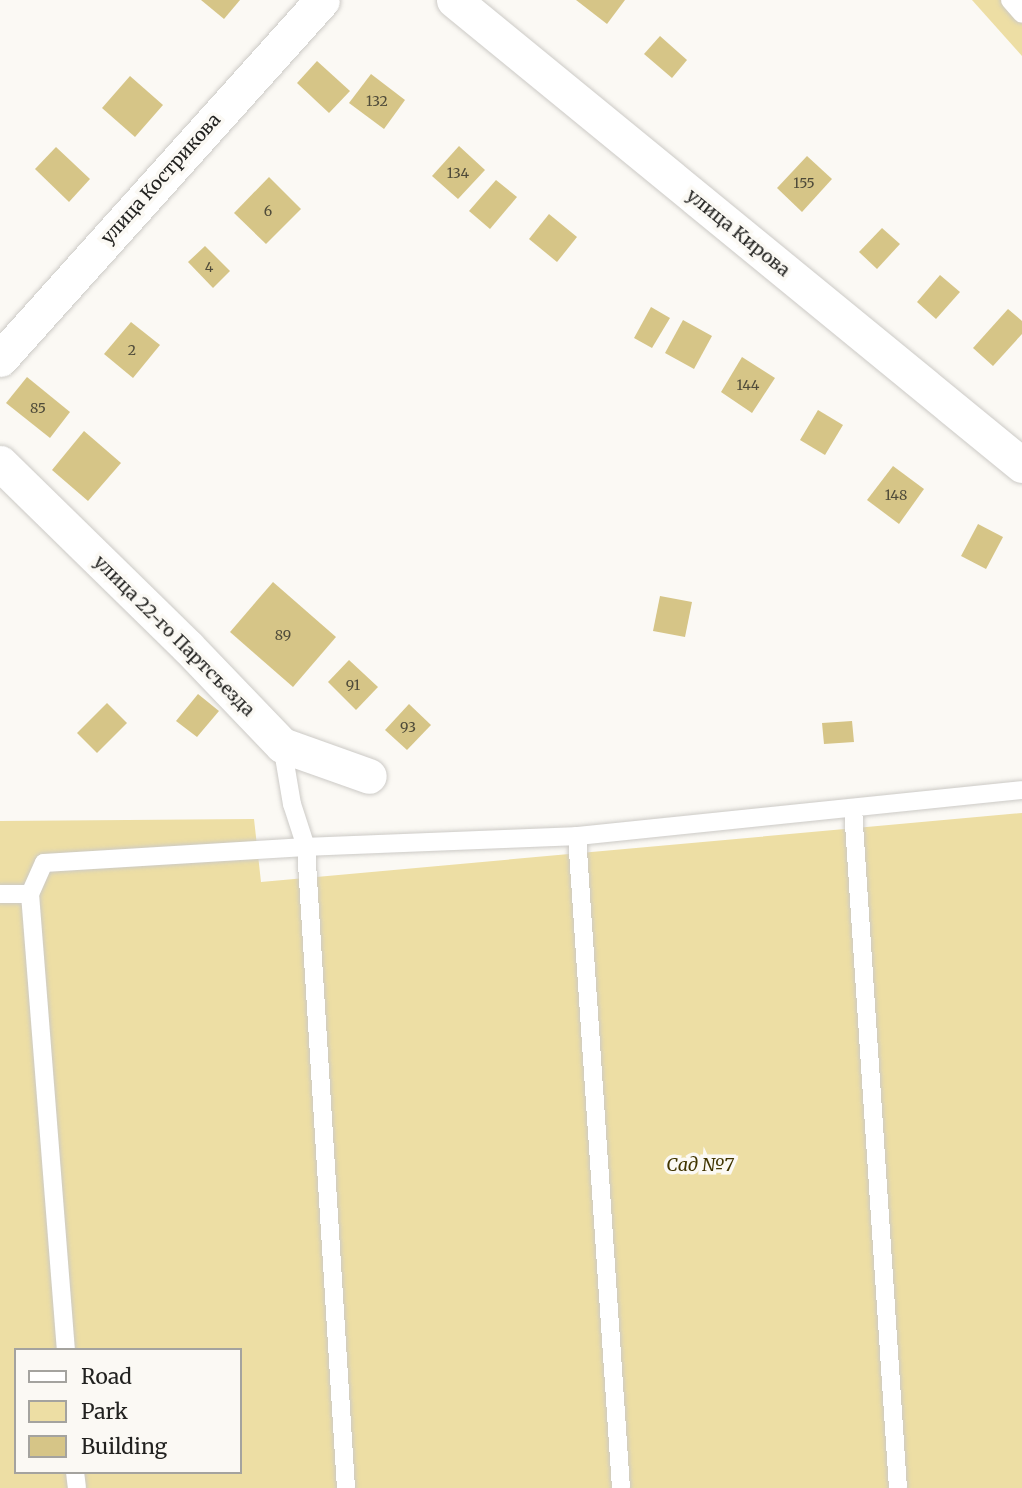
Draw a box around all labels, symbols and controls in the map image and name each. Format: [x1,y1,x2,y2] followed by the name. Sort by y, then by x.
[366,93,388,109] house number: 132
[97,109,225,249] street label: улица Кострикова
[447,165,469,181] house number: 134
[793,175,815,191] house number: 155
[682,185,794,281] street label: улица Кирова
[264,203,272,219] house number: 6
[205,259,213,275] house number: 4
[128,342,136,358] house number: 2
[737,377,759,393] house number: 144
[30,400,46,416] house number: 85
[885,487,907,503] house number: 148
[89,551,259,721] street label: улица 22-го Партсъезда
[275,627,291,643] house number: 89
[346,677,360,693] house number: 91
[400,719,416,735] house number: 93
[666,1154,734,1176] park label: Сад №7
[14,1348,242,1474] legend
[81,1363,132,1390] text: Road
[81,1398,128,1425] text: Park
[81,1433,167,1460] text: Building

